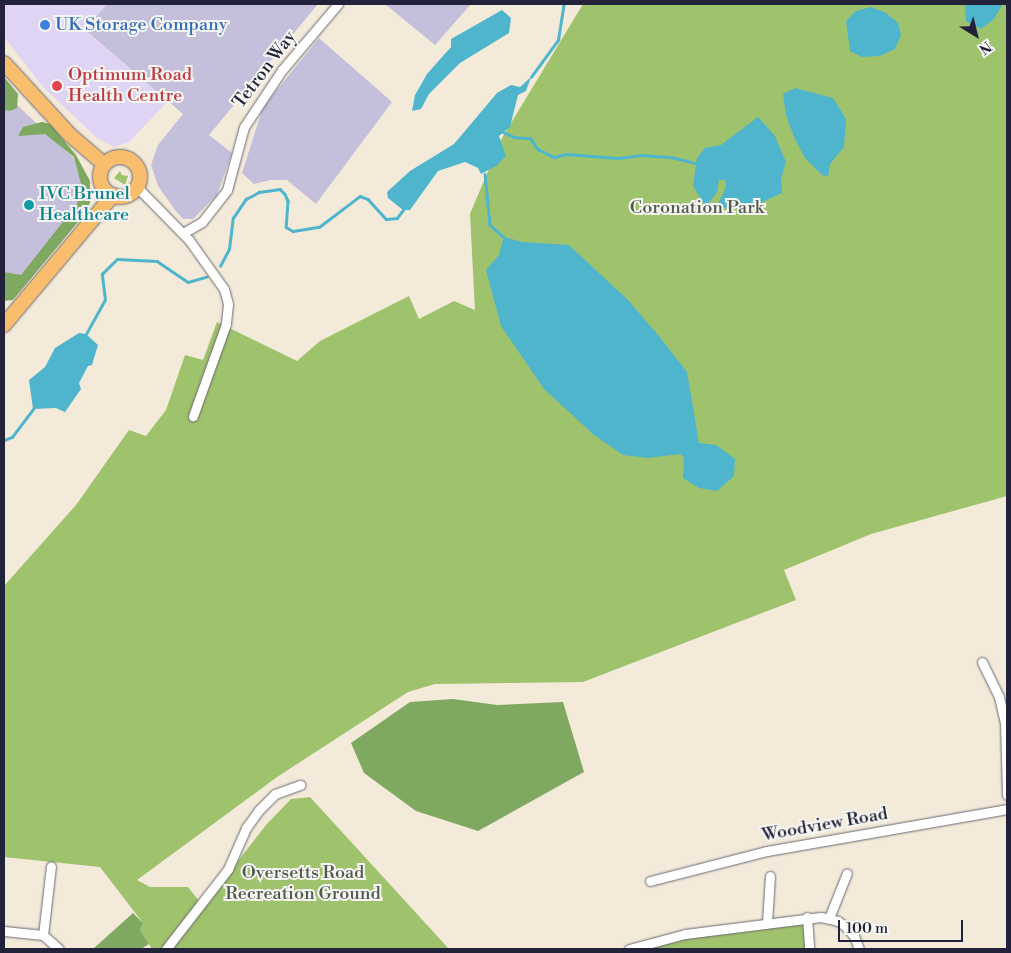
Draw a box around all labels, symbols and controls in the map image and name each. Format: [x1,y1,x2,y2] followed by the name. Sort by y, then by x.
[951,10,1001,60] north arrow
[55,14,227,36] place label: UK Storage Company
[39,19,51,31] marker: UK Storage Company
[229,27,301,113] street label: Tetron Way
[975,37,995,58] text: N
[68,65,192,108] place label: Optimum Road Health Centre
[50,79,64,93] marker: Optimum Road Health Centre
[39,184,130,226] place label: IVC Brunel Healthcare
[630,197,764,219] park label: Coronation Park
[23,199,35,211] marker: IVC Brunel Healthcare
[760,803,890,847] street label: Woodview Road
[225,863,381,906] park label: Oversetts Road Recreation Ground
[841,910,966,942] scale bar
[846,919,888,938] text: 100 m

